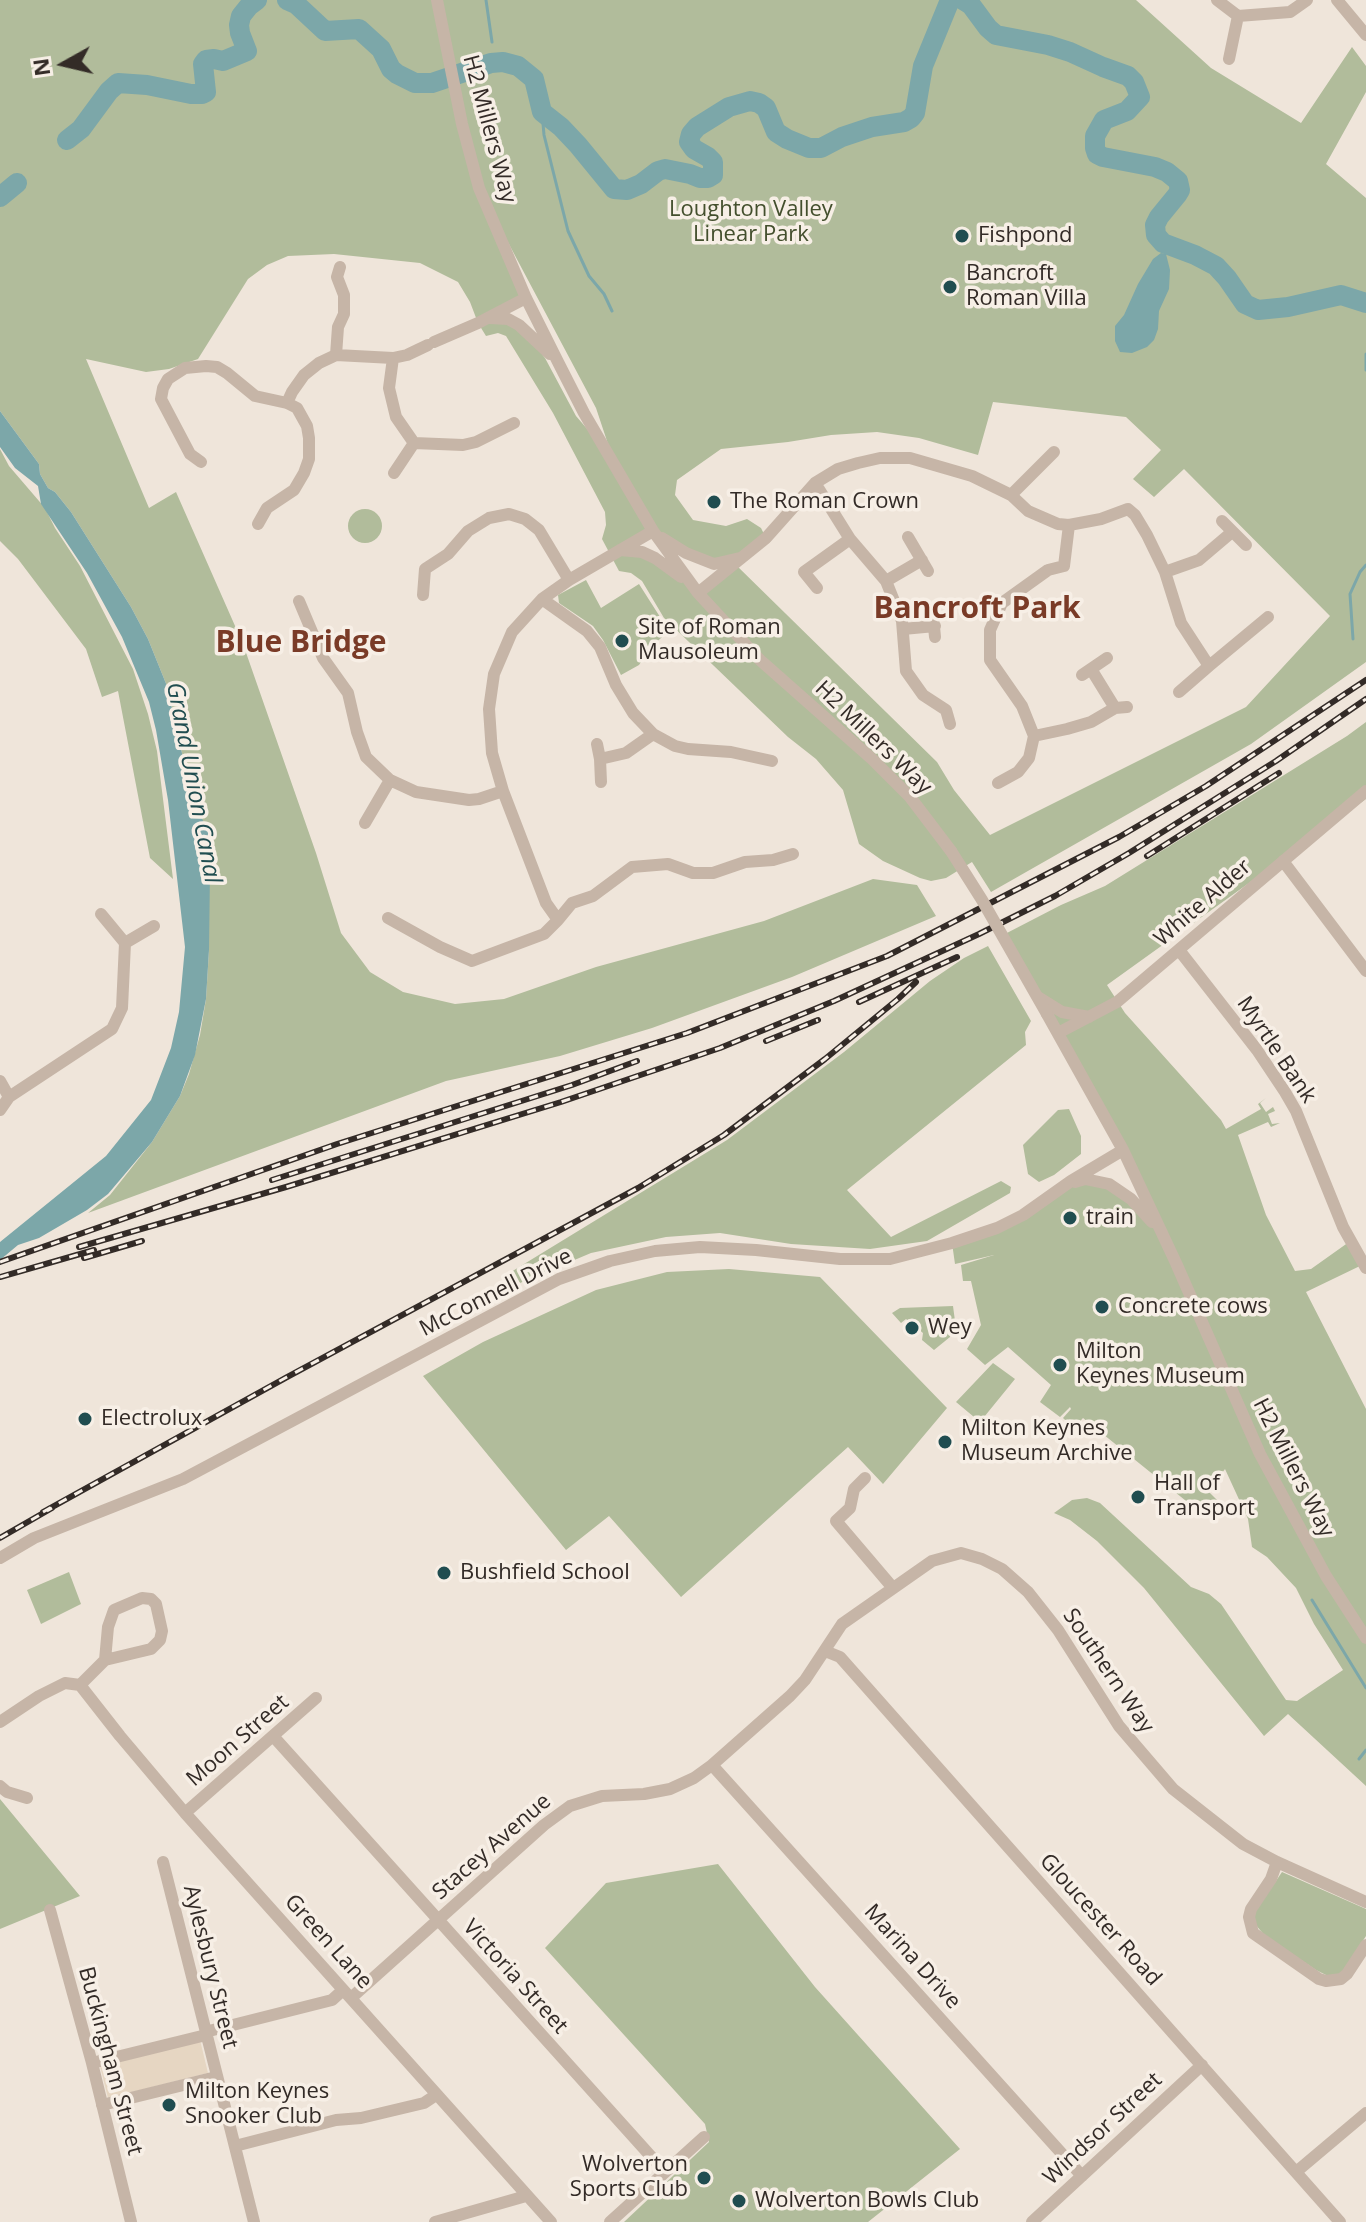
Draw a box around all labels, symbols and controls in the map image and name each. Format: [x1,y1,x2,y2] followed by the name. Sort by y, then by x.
[24,24,104,104] north arrow
[457,52,521,206] street label: H2 Millers Way
[24,56,56,78] text: N
[669,197,833,248] park label: Loughton Valley Linear Park
[978,223,1073,249] place label: Fishpond
[953,227,971,245] marker: Fishpond
[966,261,1087,312] place label: Bancroft Roman Villa
[941,278,959,296] marker: Bancroft Roman Villa
[730,489,919,515] place label: The Roman Crown
[705,493,723,511] marker: The Roman Crown
[873,591,1081,627] district label: Bancroft Park
[638,615,781,666] place label: Site of Roman Mausoleum
[215,625,387,661] district label: Blue Bridge
[613,632,631,650] marker: Site of Roman Mausoleum
[809,676,937,800] street label: H2 Millers Way
[159,680,227,886] water label: Grand Union Canal
[1149,854,1257,952] street label: White Alder
[1231,992,1321,1108] street label: Myrtle Bank
[1086,1205,1134,1231] place label: train
[1061,1209,1079,1227] marker: train
[415,1243,577,1343] street label: McConnell Drive
[1118,1294,1268,1320] place label: Concrete cows
[1093,1298,1111,1316] marker: Concrete cows
[928,1315,972,1341] place label: Wey
[903,1319,921,1337] marker: Wey
[1076,1339,1245,1390] place label: Milton Keynes Museum
[1051,1356,1069,1374] marker: Milton Keynes Museum
[1247,1394,1339,1542] street label: H2 Millers Way
[101,1406,202,1432] place label: Electrolux
[76,1410,94,1428] marker: Electrolux
[961,1416,1133,1468] place label: Milton Keynes Museum Archive
[936,1433,954,1451] marker: Milton Keynes Museum Archive
[1154,1471,1255,1522] place label: Hall of Transport
[1129,1488,1147,1506] marker: Hall of Transport
[460,1560,630,1586] place label: Bushfield School
[435,1564,453,1582] marker: Bushfield School
[1057,1604,1159,1738] street label: Southern Way
[181,1689,295,1793] street label: Moon Street
[427,1788,557,1906] street label: Stacey Avenue
[1034,1848,1166,1992] street label: Gloucester Road
[177,1883,243,2051] street label: Aylesbury Street
[279,1889,377,1995] street label: Green Lane
[858,1899,966,2015] street label: Marina Drive
[457,1915,573,2039] street label: Victoria Street
[72,1964,148,2158] street label: Buckingham Street
[1038,2067,1168,2191] street label: Windsor Street
[185,2079,329,2130] place label: Milton Keynes Snooker Club
[160,2096,178,2114] marker: Milton Keynes Snooker Club
[570,2152,688,2204] place label: Wolverton Sports Club
[695,2169,713,2187] marker: Wolverton Sports Club
[755,2188,979,2214] place label: Wolverton Bowls Club
[730,2192,748,2210] marker: Wolverton Bowls Club

